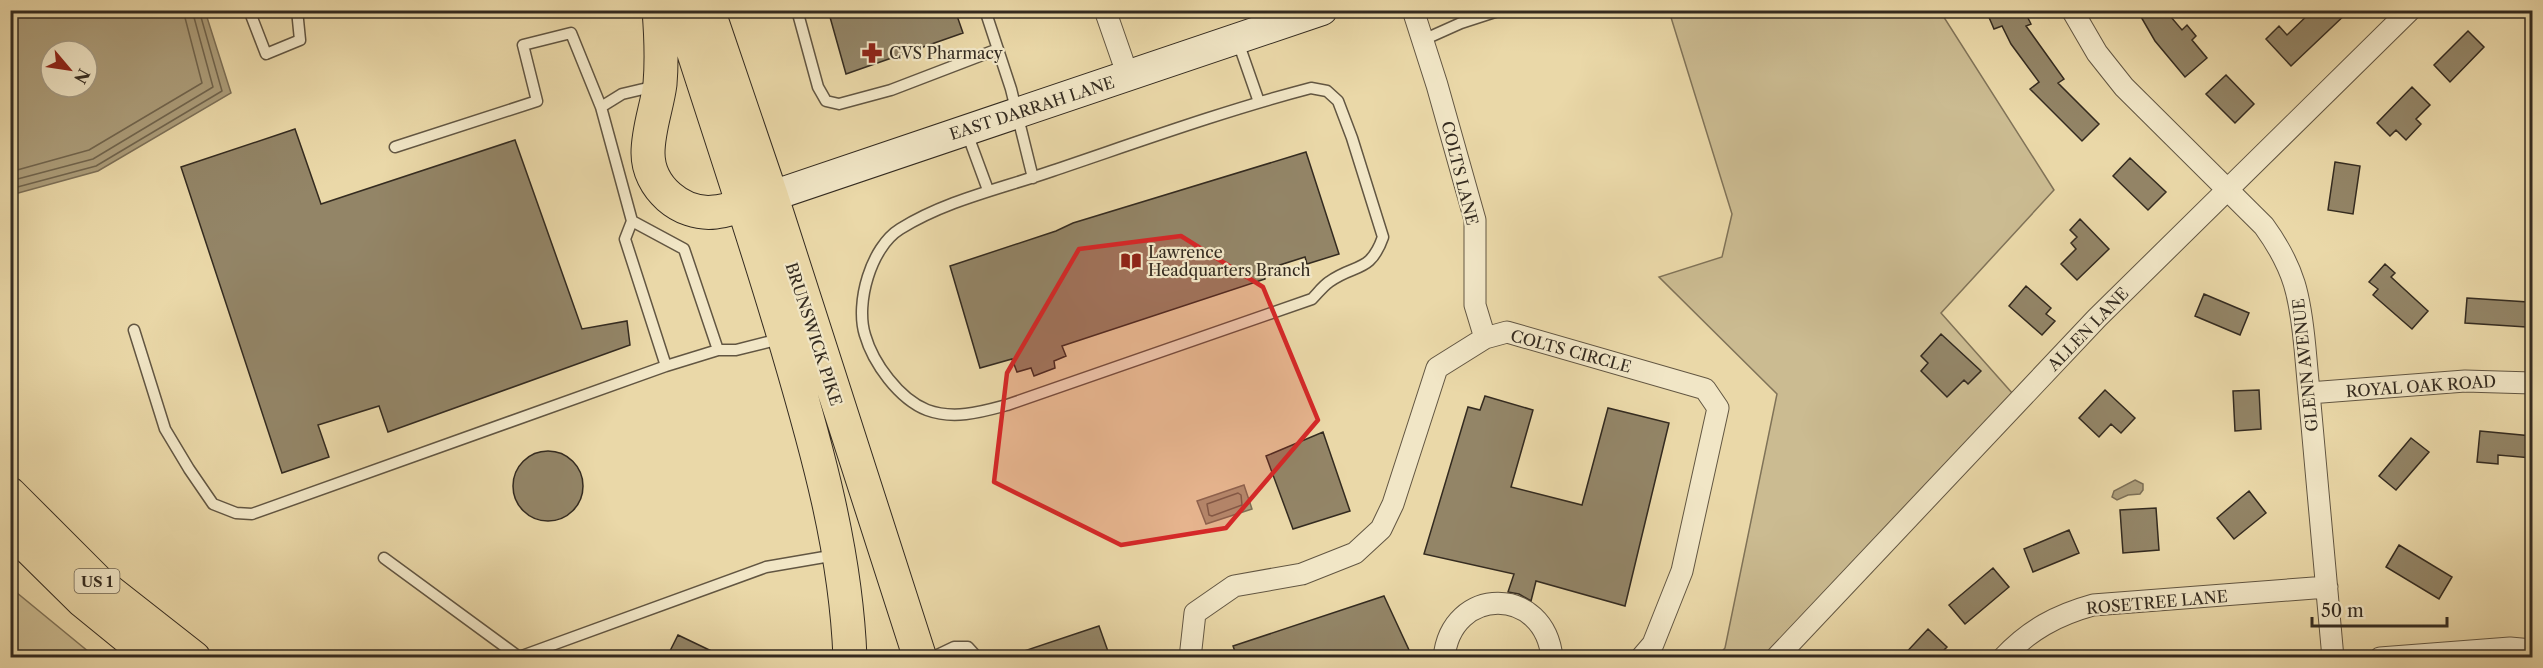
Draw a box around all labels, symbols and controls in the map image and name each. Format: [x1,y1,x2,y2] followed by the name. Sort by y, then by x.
[39,39,99,99] north arrow
[860,41,884,65] pharmacy icon: CVS Pharmacy
[889,43,1004,63] place label: CVS Pharmacy
[70,65,94,87] text: N
[947,72,1117,144] street label: EAST DARRAH LANE
[1437,119,1483,227] street label: COLTS LANE
[1148,242,1310,280] place label: Lawrence Headquarters Branch
[1119,249,1143,273] library icon: Lawrence Headquarters Branch
[781,260,847,408] street label: BRUNSWICK PIKE
[2043,283,2133,375] street label: ALLEN LANE
[2288,297,2322,433] street label: GLENN AVENUE
[1509,325,1633,377] street label: COLTS CIRCLE
[2345,371,2497,401] street label: ROYAL OAK ROAD
[74,569,120,593] road number: US 1
[2085,586,2229,618] street label: ROSETREE LANE
[2312,590,2447,628] scale bar
[2321,600,2364,622] text: 50 m

